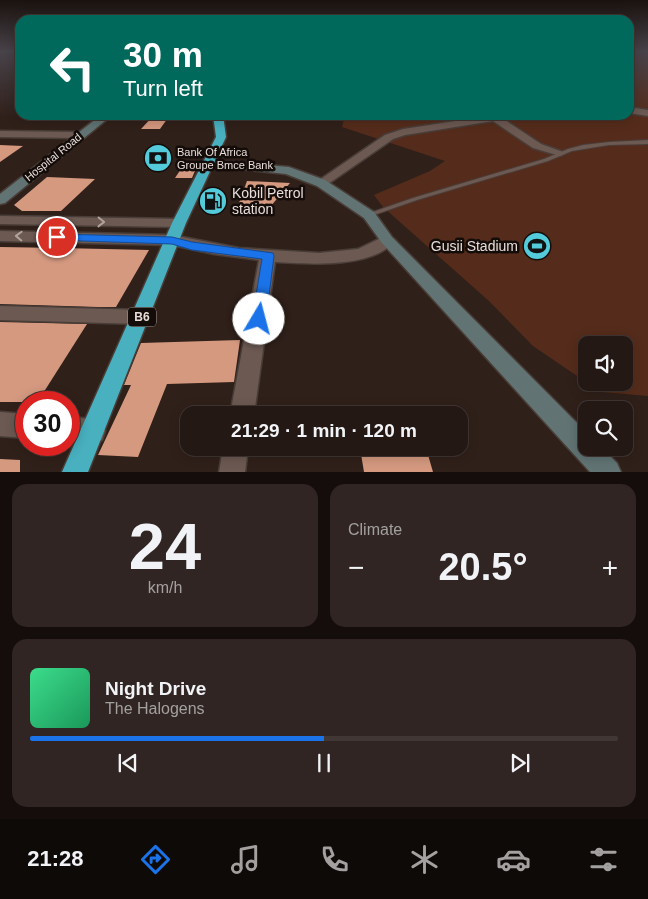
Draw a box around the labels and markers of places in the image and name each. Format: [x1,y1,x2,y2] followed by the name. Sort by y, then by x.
[143,143,173,173] bank icon: Bank Of Africa Groupe Bmce Bank
[177,146,273,171] place label: Bank Of Africa Groupe Bmce Bank
[232,185,304,217] place label: Kobil Petrol station
[198,186,228,216] fuel station icon: Kobil Petrol station
[36,216,78,258] pin
[522,231,552,261] sports icon: Gusii Stadium
[431,238,518,254] place label: Gusii Stadium

